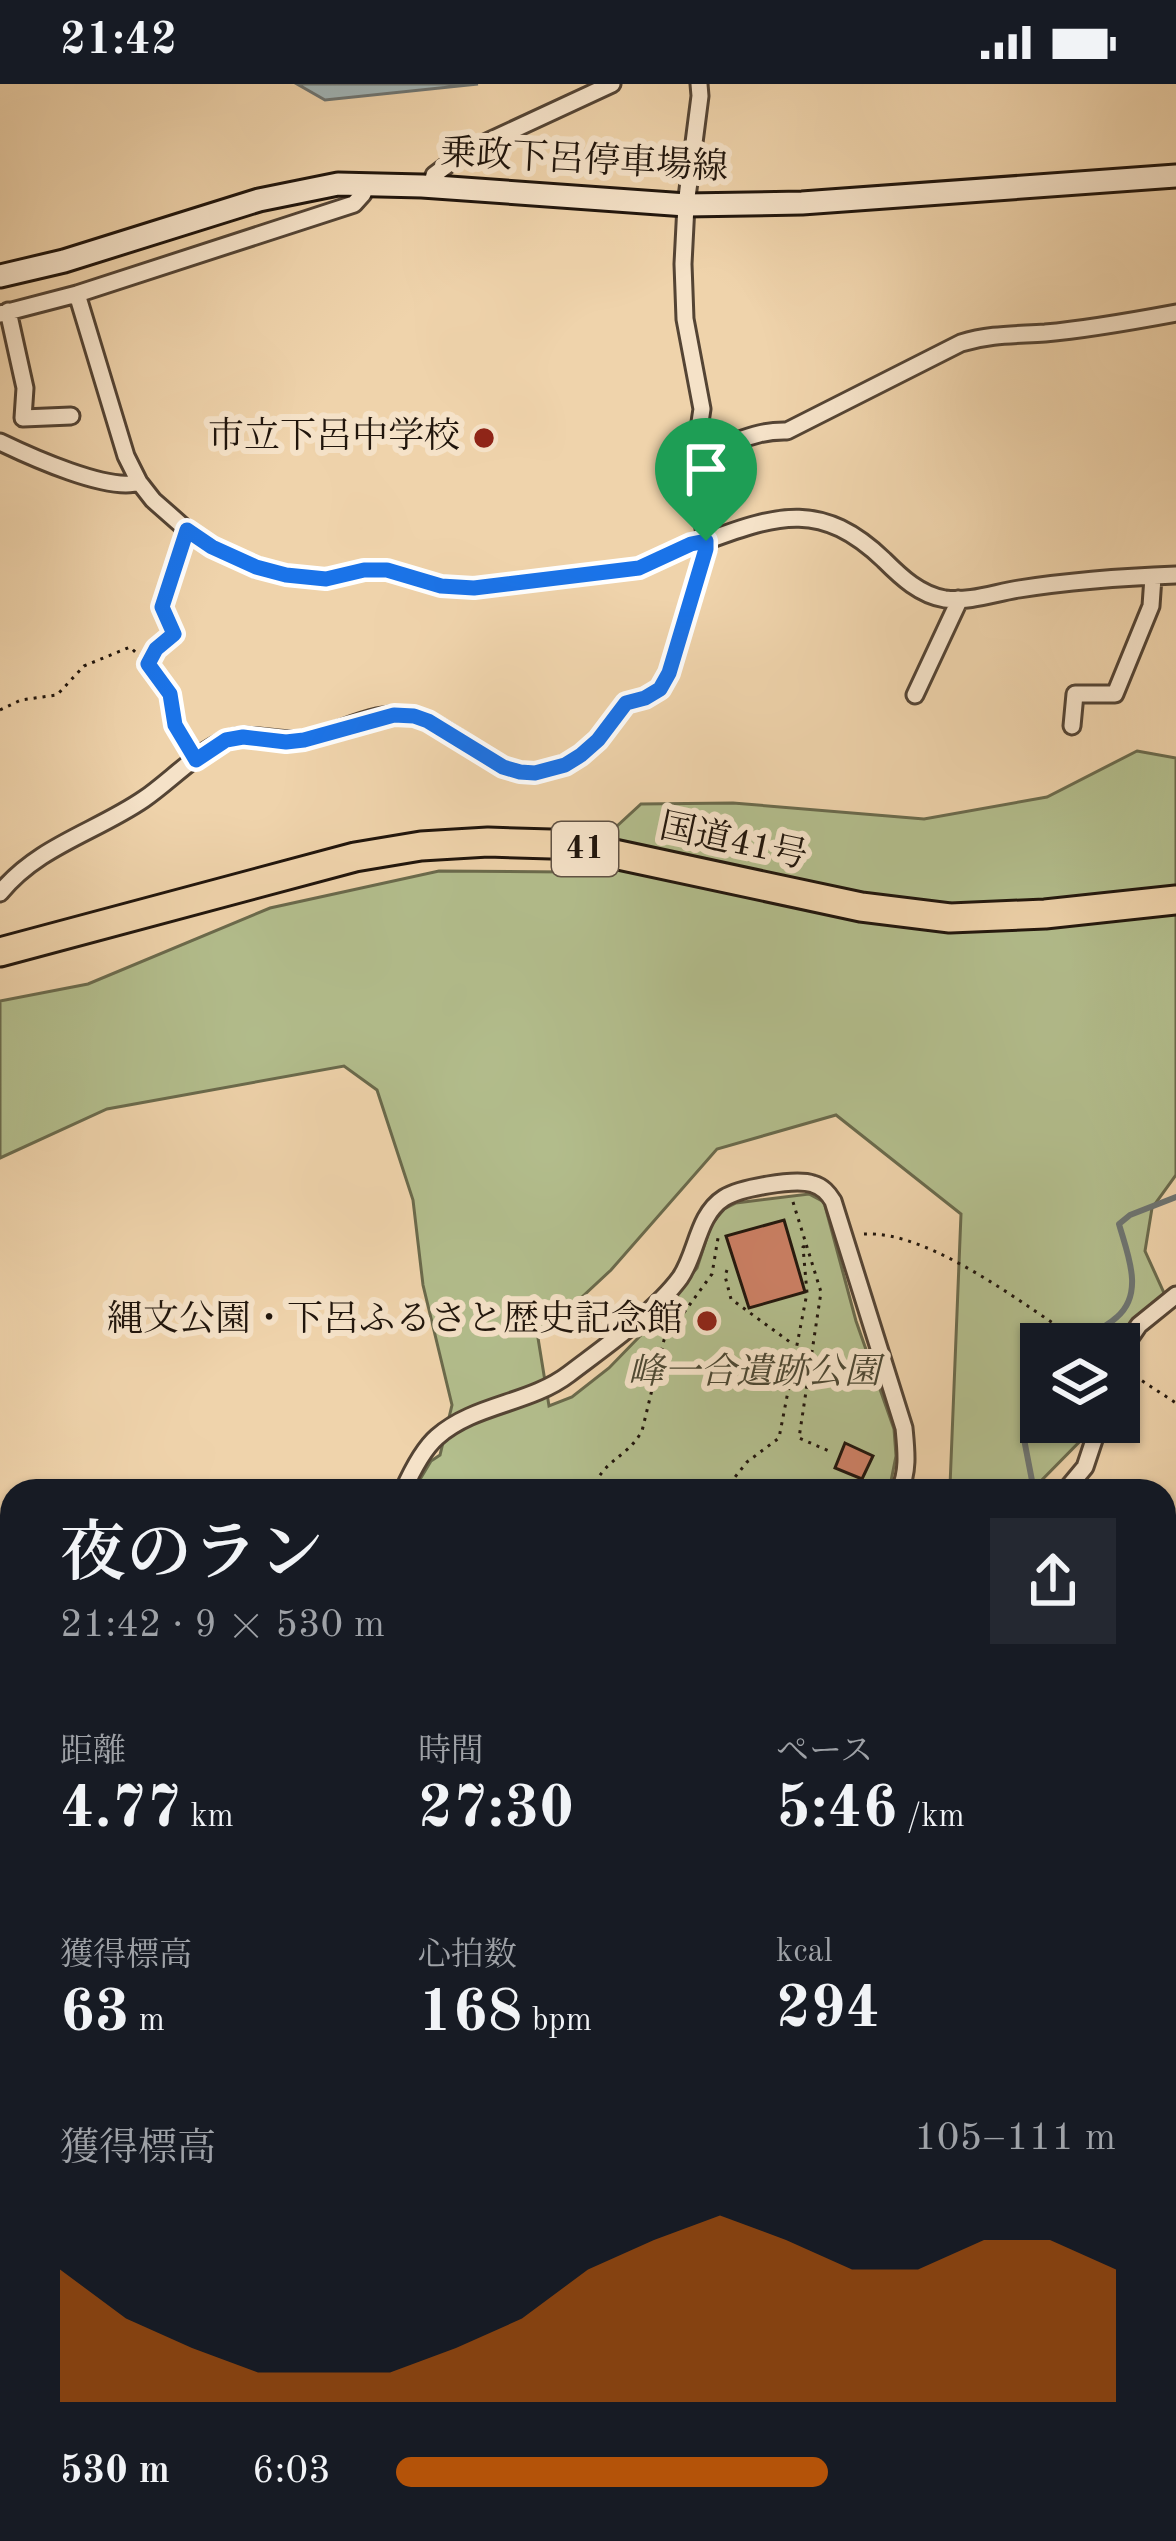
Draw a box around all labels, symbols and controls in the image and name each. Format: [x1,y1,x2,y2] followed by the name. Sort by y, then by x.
[60,19,177,64] text: 21:42
[439,132,729,188] street label: 乗政下呂停車場線
[208,416,460,456] place label: 市立下呂中学校
[655,418,757,541] pin
[471,425,497,451] marker: 市立下呂中学校
[673,436,739,502] icon: arrive
[656,806,811,876] street label: 国道41号
[552,822,618,876] road number: 41
[107,1299,683,1339] place label: 縄文公園・下呂ふるさと歴史記念館
[694,1308,720,1334] marker: 縄文公園・下呂ふるさと歴史記念館
[1020,1323,1140,1443] map controls
[1020,1323,1140,1443] button: layers
[628,1352,885,1392] park label: 峰一合遺跡公園
[990,1518,1116,1644] button: share
[60,1524,324,1590] text: 夜のラン
[60,1606,385,1645] text: 21:42 · 9 × 530 m
[60,1736,126,1769] text: 距離
[418,1736,484,1769] text: 時間
[776,1736,873,1769] text: ペース
[60,1780,181,1840] text: 4.77
[418,1780,574,1840] text: 27:30
[776,1780,897,1840] text: 5:46
[181,1801,234,1834] text: km
[897,1801,965,1834] text: /km
[776,1936,833,1969] text: kcal
[60,1940,192,1973] text: 獲得標高
[418,1940,517,1973] text: 心拍数
[776,1980,880,2040] text: 294
[60,1984,130,2044] text: 63
[418,1984,522,2044] text: 168
[130,2005,165,2038] text: m
[522,2005,592,2038] text: bpm
[914,2119,1116,2158] text: 105–111 m
[60,2130,216,2169] text: 獲得標高
[60,2452,170,2491] text: 530 m
[252,2452,331,2491] text: 6:03

